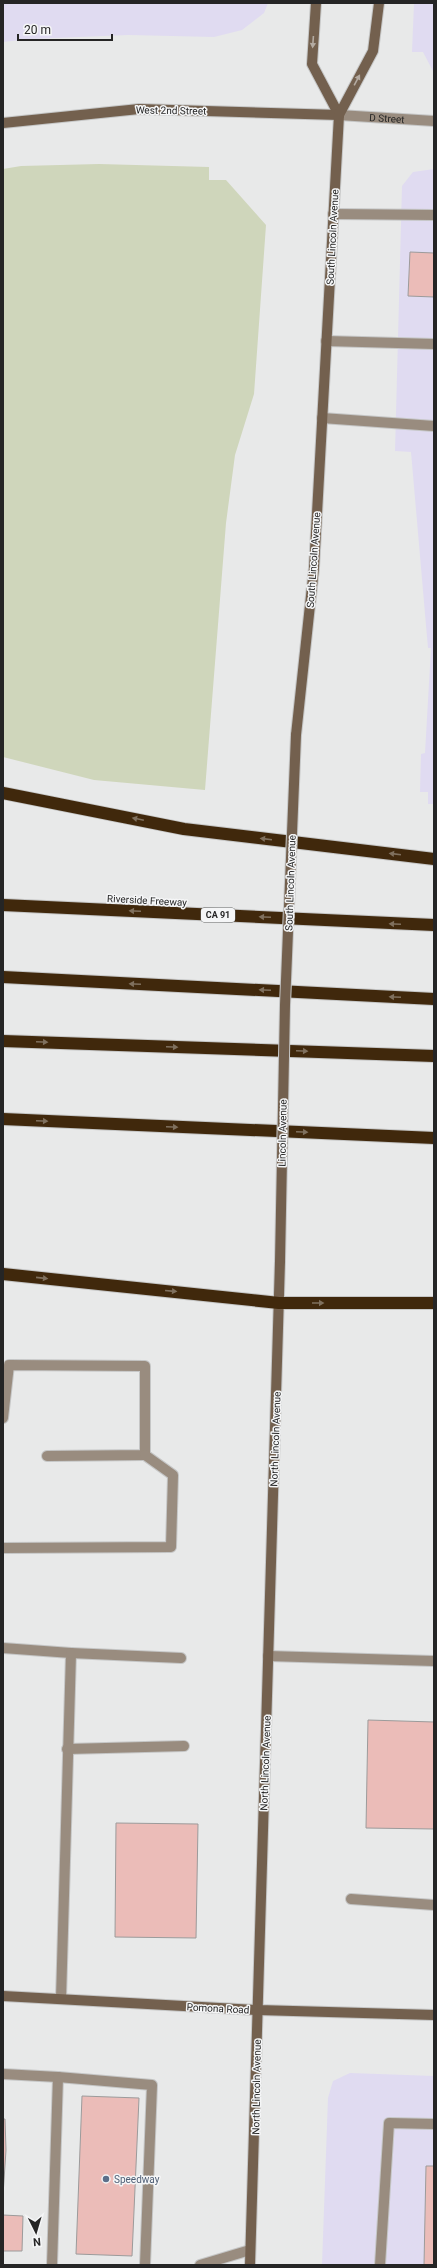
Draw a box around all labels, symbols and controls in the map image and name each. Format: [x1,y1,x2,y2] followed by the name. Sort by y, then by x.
[18,16,112,42] scale bar
[24,23,51,37] text: 20 m
[310,36,317,48] one-way arrow
[354,75,361,86] one-way arrow
[136,104,206,117] street label: West 2nd Street
[369,112,405,125] street label: D Street
[324,189,340,285] street label: South Lincoln Avenue
[305,512,322,608] street label: South Lincoln Avenue
[132,816,144,822] one-way arrow
[260,835,272,842] one-way arrow
[283,835,298,931] street label: South Lincoln Avenue
[389,851,401,857] one-way arrow
[107,893,187,908] street label: Riverside Freeway
[129,908,141,915] one-way arrow
[201,908,235,922] road number: CA 91
[259,914,271,921] one-way arrow
[389,920,401,927] one-way arrow
[128,981,141,987] one-way arrow
[259,987,271,994] one-way arrow
[389,993,401,1000] one-way arrow
[36,1039,49,1045] one-way arrow
[166,1043,178,1050] one-way arrow
[296,1048,309,1054] one-way arrow
[276,1099,289,1167] street label: Lincoln Avenue
[36,1118,49,1124] one-way arrow
[166,1123,178,1130] one-way arrow
[296,1129,308,1136] one-way arrow
[36,1274,48,1281] one-way arrow
[165,1288,177,1295] one-way arrow
[312,1300,325,1306] one-way arrow
[268,1391,283,1487] street label: North Lincoln Avenue
[258,1715,273,1811] street label: North Lincoln Avenue
[186,2001,250,2016] street label: Pomona Road
[250,2039,263,2135] street label: North Lincoln Avenue
[101,2174,111,2184] marker: Speedway
[114,2174,160,2185] place label: Speedway
[16,2212,56,2252] north arrow
[32,2235,41,2248] text: N

